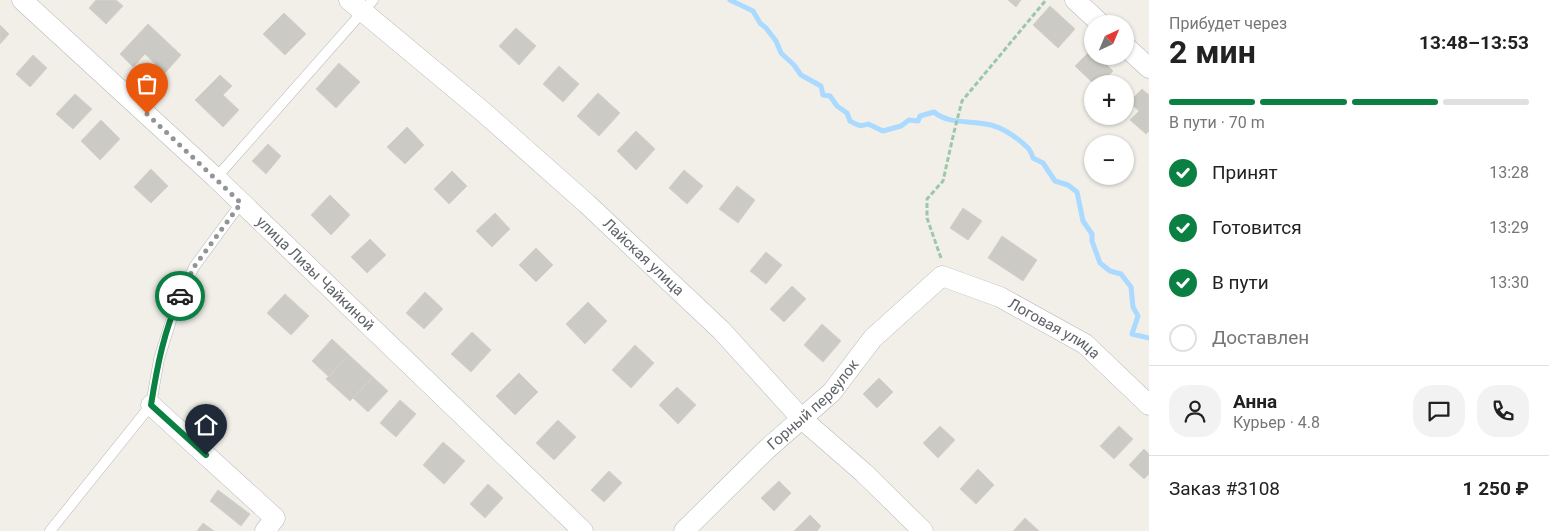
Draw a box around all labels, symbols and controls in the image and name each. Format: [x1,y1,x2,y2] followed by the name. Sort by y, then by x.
[1169,14,1287,33] text: Прибудет через
[1084,15,1134,65] north arrow
[1084,15,1134,185] map controls
[1419,31,1529,54] text: 13:48–13:53
[1169,33,1256,71] text: 2 мин
[126,63,168,114] pin
[133,70,161,98] icon: bag
[1084,75,1134,125] button: +
[1169,113,1265,132] text: В пути · 70 m
[1084,135,1134,185] button: −
[1169,159,1197,187] icon: check
[1212,161,1278,184] text: Принят
[1489,163,1529,182] text: 13:28
[252,213,378,334] street label: улица Лизы Чайкиной
[1169,214,1197,242] icon: check
[599,215,688,300] street label: Лайская улица
[1212,216,1302,239] text: Готовится
[1489,218,1529,237] text: 13:29
[1169,269,1197,297] icon: check
[155,271,205,321] courier
[1212,271,1269,294] text: В пути
[1489,273,1529,292] text: 13:30
[166,282,194,310] icon: car
[1005,294,1104,363] street label: Логовая улица
[1212,326,1309,349] text: Доставлен
[764,356,863,453] street label: Горный переулок
[1169,385,1221,437] button: person
[1413,385,1465,437] button: chat
[1477,385,1529,437] button: phone
[1233,390,1277,413] text: Анна
[185,404,227,455] pin
[192,411,220,439] icon: home
[1233,413,1320,432] text: Курьер · 4.8
[1169,477,1280,500] text: Заказ #3108
[1463,477,1529,500] text: 1 250 ₽

